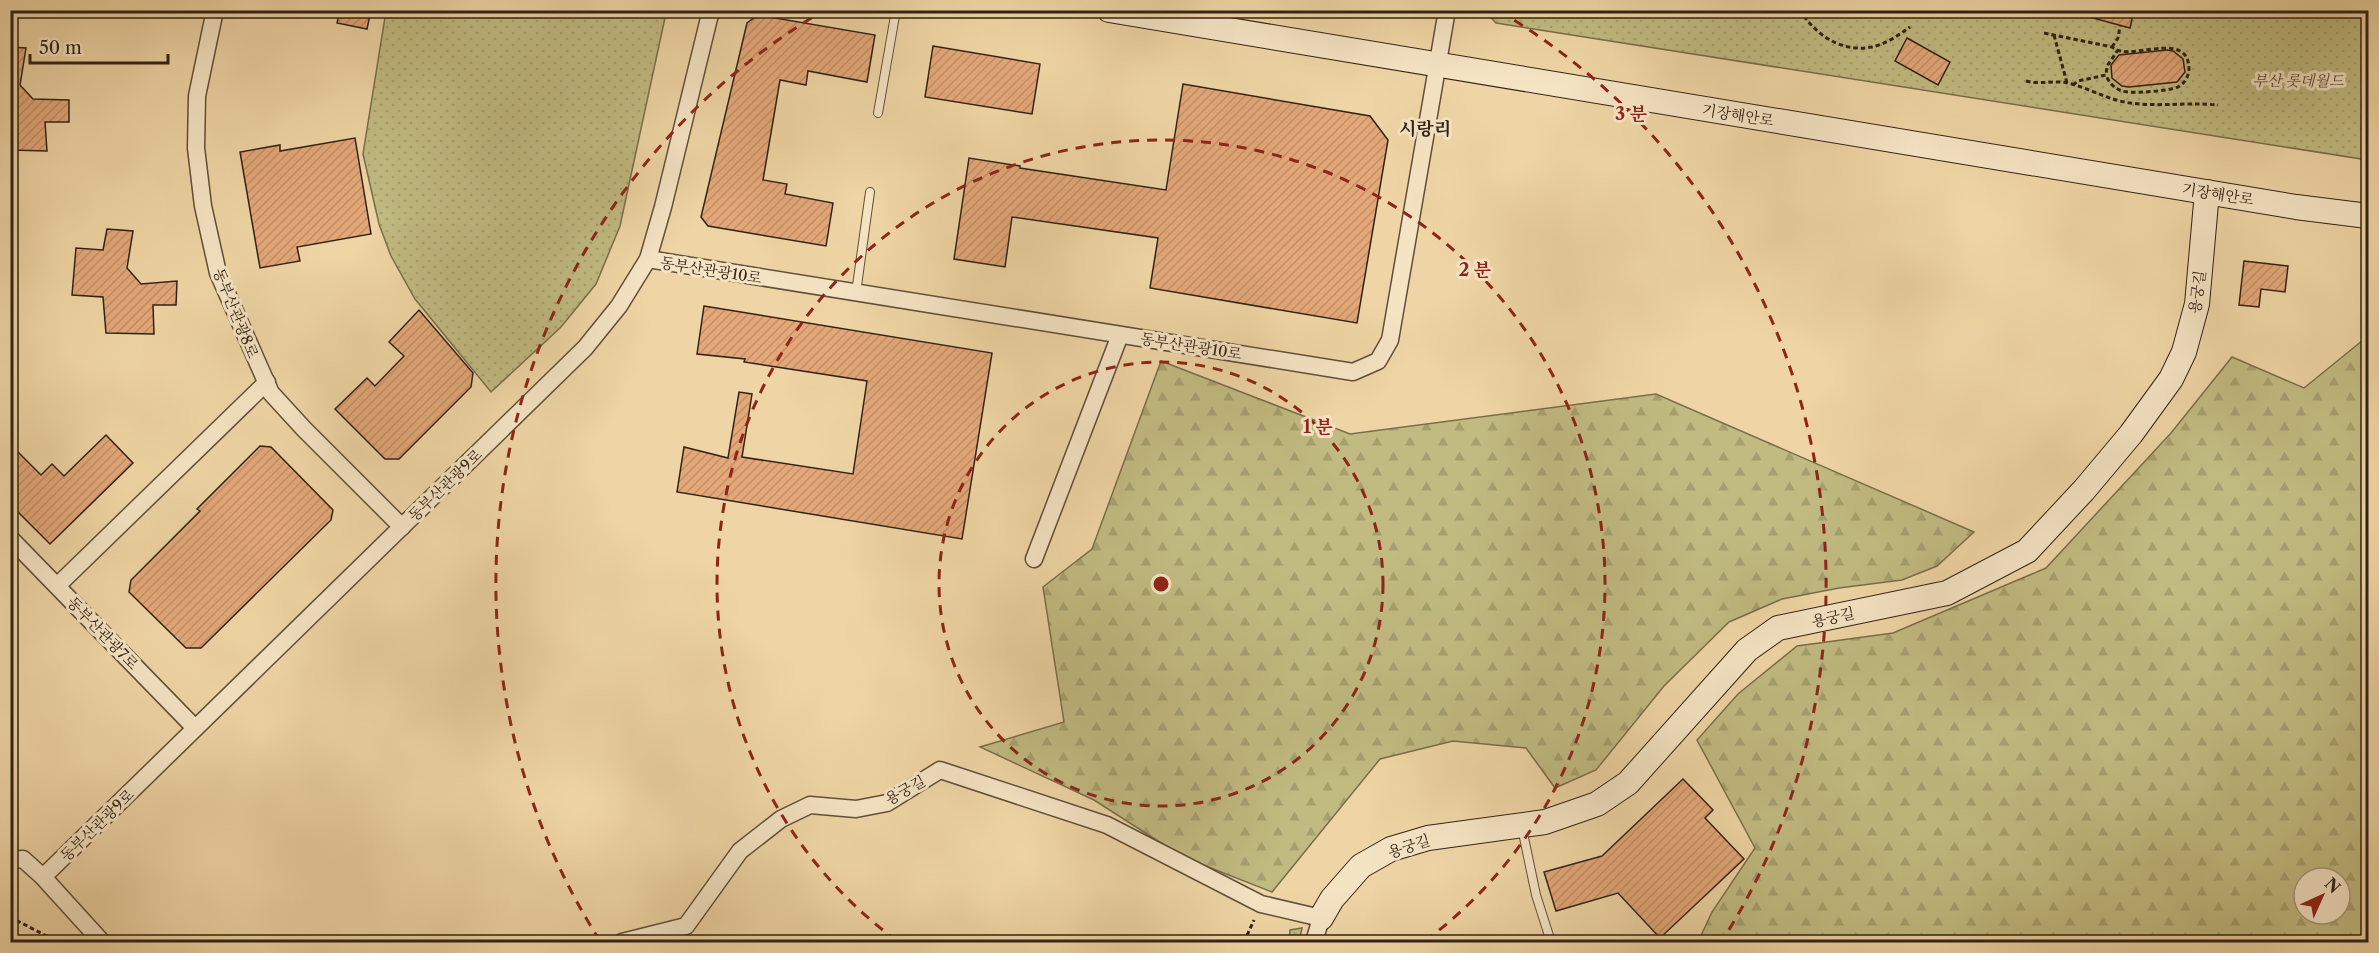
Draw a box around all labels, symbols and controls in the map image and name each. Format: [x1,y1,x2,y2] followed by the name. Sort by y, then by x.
[30,27,168,65] scale bar
[39,37,82,59] text: 50 m
[2252,71,2344,90] park label: 부산 롯데월드
[1701,100,1776,130] street label: 기장해안로
[1615,103,1648,125] text: 3 분
[1399,118,1451,140] district label: 시랑리
[2181,179,2256,209] street label: 기장해안로
[659,253,764,287] street label: 동부산관광10로
[1459,259,1492,281] text: 2 분
[209,265,263,361] street label: 동부산관광8로
[2185,269,2209,315] street label: 용궁길
[1139,329,1244,363] street label: 동부산관광10로
[1303,416,1334,438] text: 1 분
[404,445,486,525] street label: 동부산관광9로
[1151,574,1171,594] centre of rings
[63,592,143,674] street label: 동부산관광7로
[1810,603,1856,631] street label: 용궁길
[881,771,929,809] street label: 용궁길
[56,785,138,865] street label: 동부산관광9로
[1385,830,1433,862] street label: 용궁길
[2292,866,2352,926] north arrow
[2321,873,2345,897] text: N

